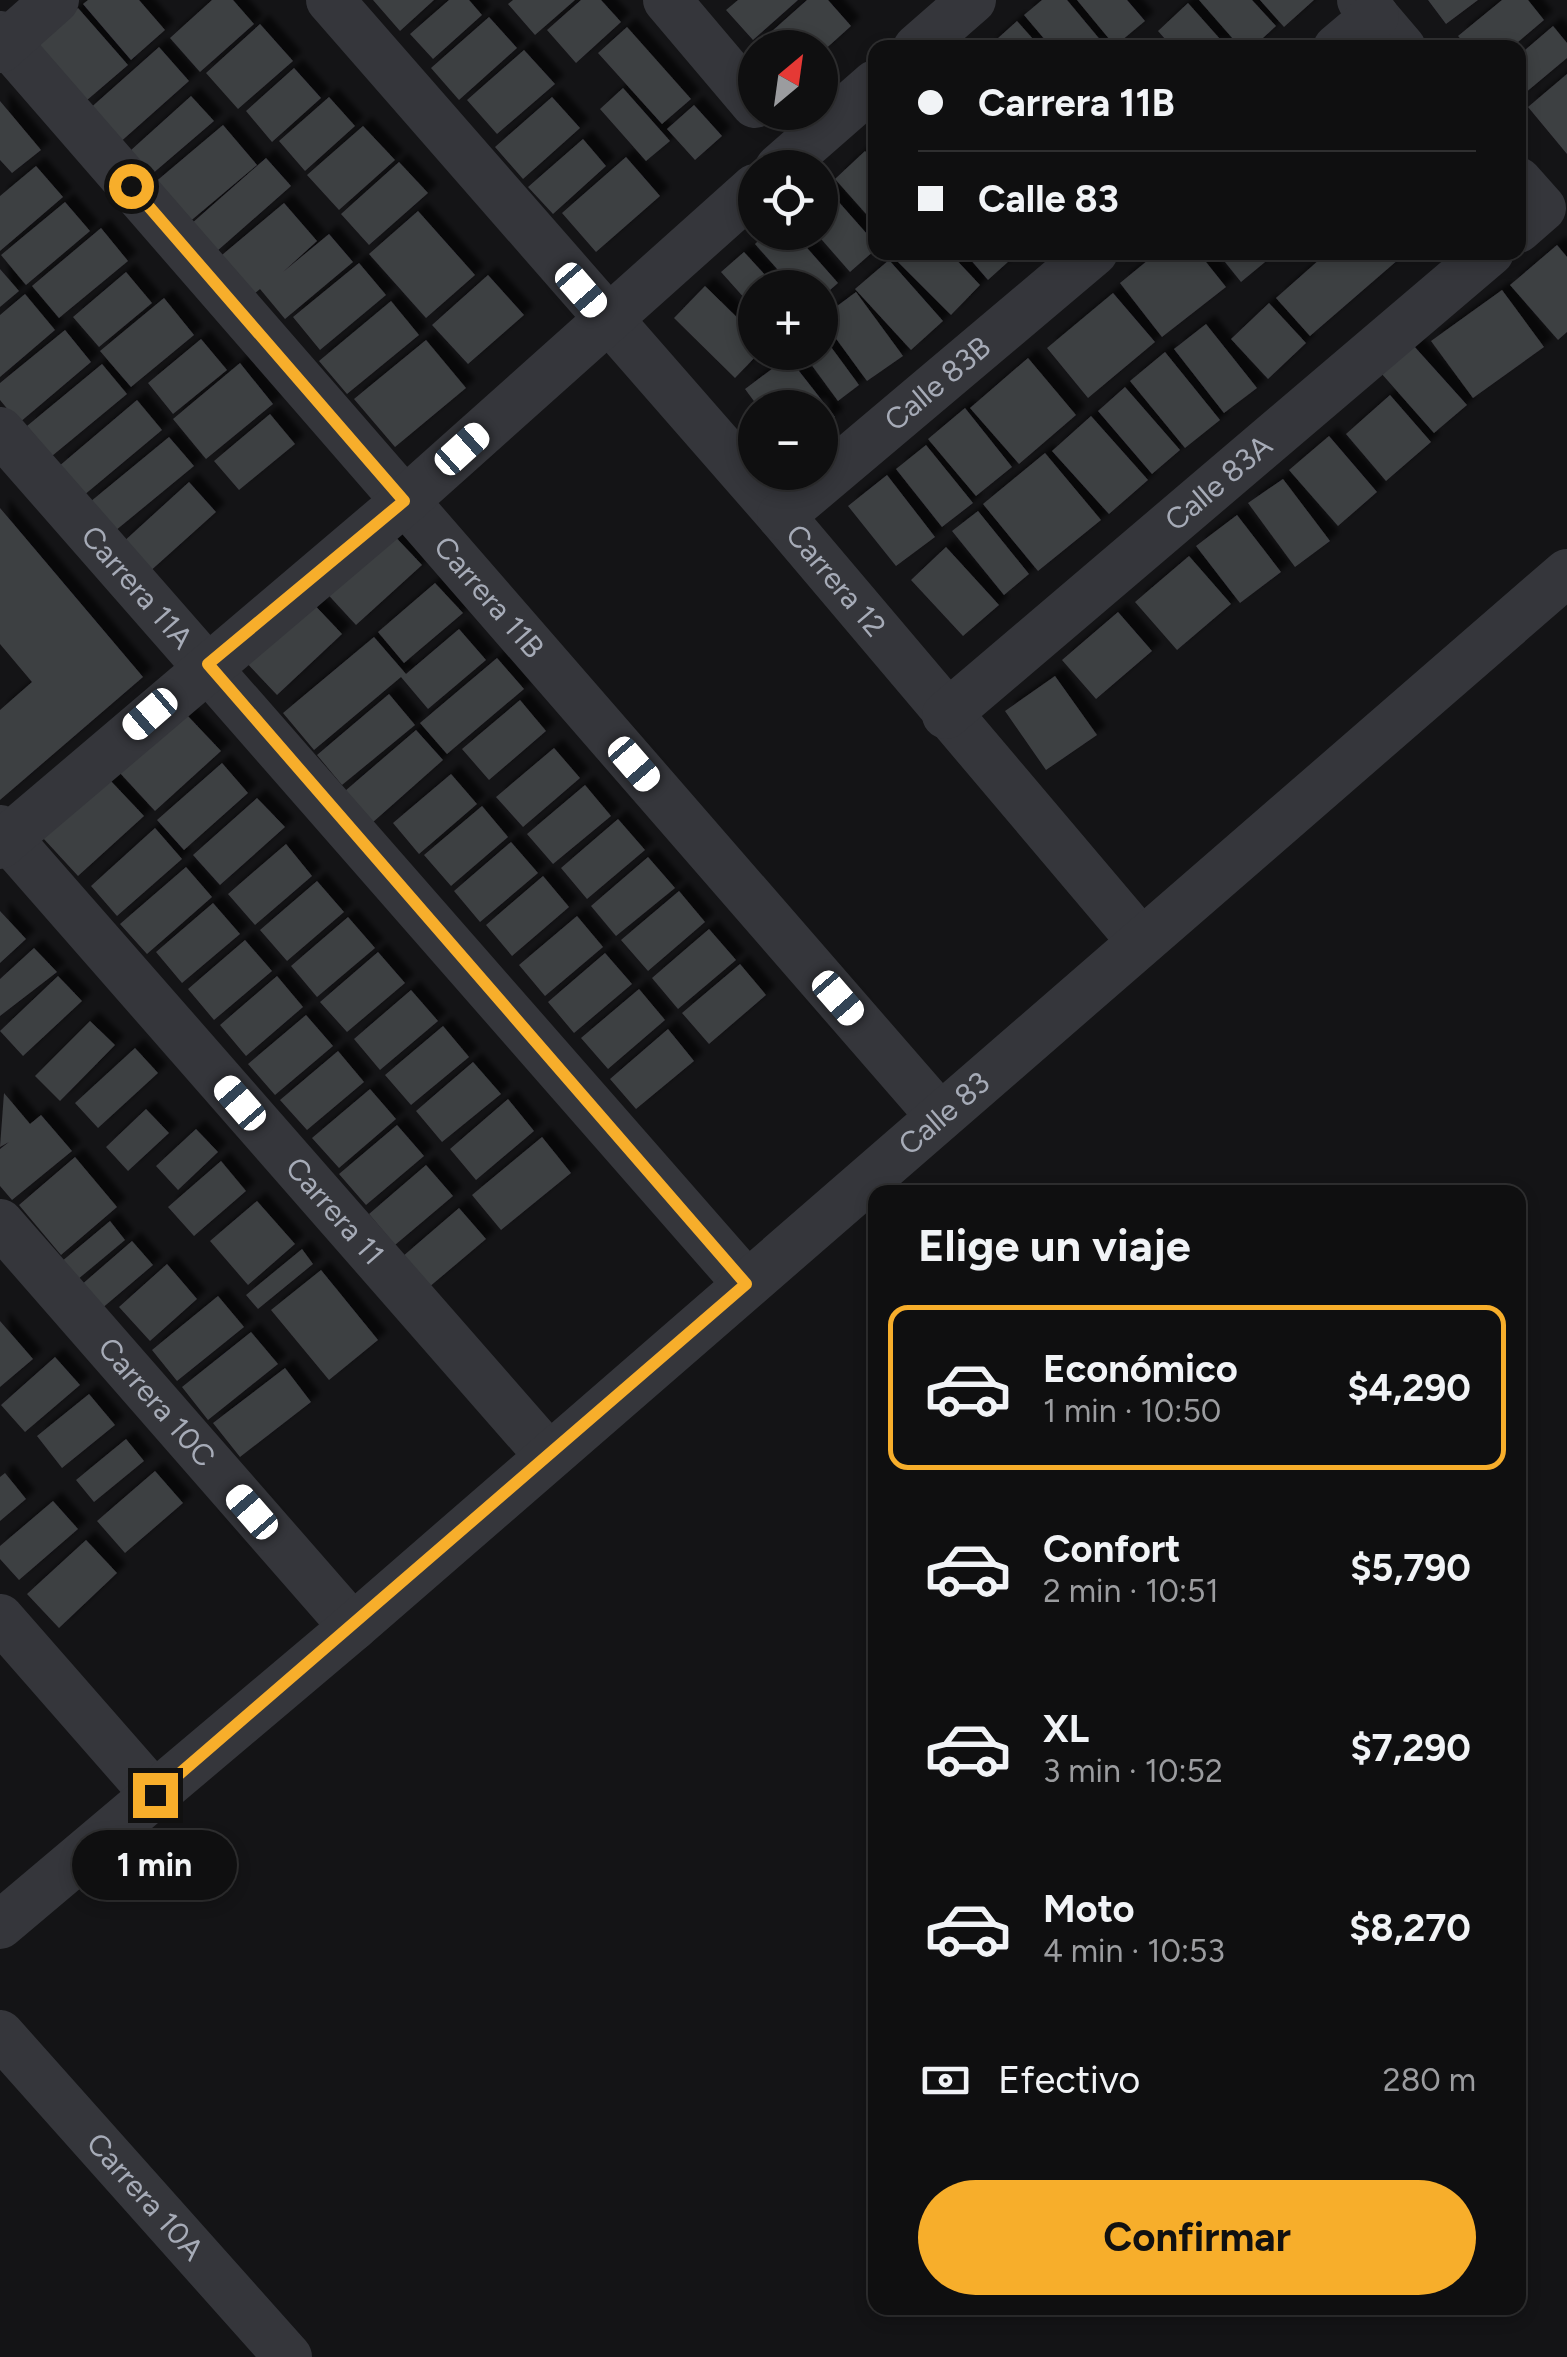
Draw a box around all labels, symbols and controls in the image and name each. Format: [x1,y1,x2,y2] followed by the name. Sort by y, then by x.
[738,30,838,130] north arrow
[738,30,838,490] map controls
[978,80,1175,126] text: Carrera 11B
[738,150,838,250] button: locate
[109,164,154,209] route start
[978,176,1119,222] text: Calle 83
[550,258,612,322] car
[738,270,838,370] button: +
[877,328,998,439] street label: Calle 83B
[738,390,838,490] button: −
[430,418,494,480] car
[1157,426,1280,538] street label: Calle 83A
[778,517,894,644] street label: Carrera 12
[74,518,202,657] street label: Carrera 11A
[426,528,552,665] street label: Carrera 11B
[118,683,182,745] car
[603,732,665,796] car
[807,966,869,1030] car
[891,1064,997,1163] street label: Calle 83
[209,1071,271,1135] car
[278,1149,392,1272] street label: Carrera 11
[918,1218,1191,1272] text: Elige un viaje
[90,1330,223,1474] street label: Carrera 10C
[923,1343,1013,1433] icon: car
[1043,1346,1238,1392] text: Económico
[1347,1365,1471,1411] text: $4,290
[1043,1392,1221,1430] text: 1 min · 10:50
[221,1480,283,1544] car
[923,1523,1013,1613] icon: car
[1043,1526,1180,1572] text: Confort
[1350,1545,1471,1591] text: $5,790
[1043,1572,1219,1610] text: 2 min · 10:51
[923,1703,1013,1793] icon: car
[1043,1706,1089,1752] text: XL
[1350,1725,1471,1771] text: $7,290
[1043,1752,1223,1790] text: 3 min · 10:52
[133,1773,178,1818] route end
[72,1830,238,1900] callout: 1 min
[117,1846,192,1884] text: 1 min
[923,1883,1013,1973] icon: car
[1043,1886,1135,1932] text: Moto
[1349,1905,1471,1951] text: $8,270
[1043,1932,1225,1970] text: 4 min · 10:53
[918,2053,973,2108] icon: cash
[998,2057,1140,2103] text: Efectivo
[1383,2061,1476,2099] text: 280 m
[79,2125,212,2268] street label: Carrera 10A
[918,2180,1476,2295] button: Confirmar

